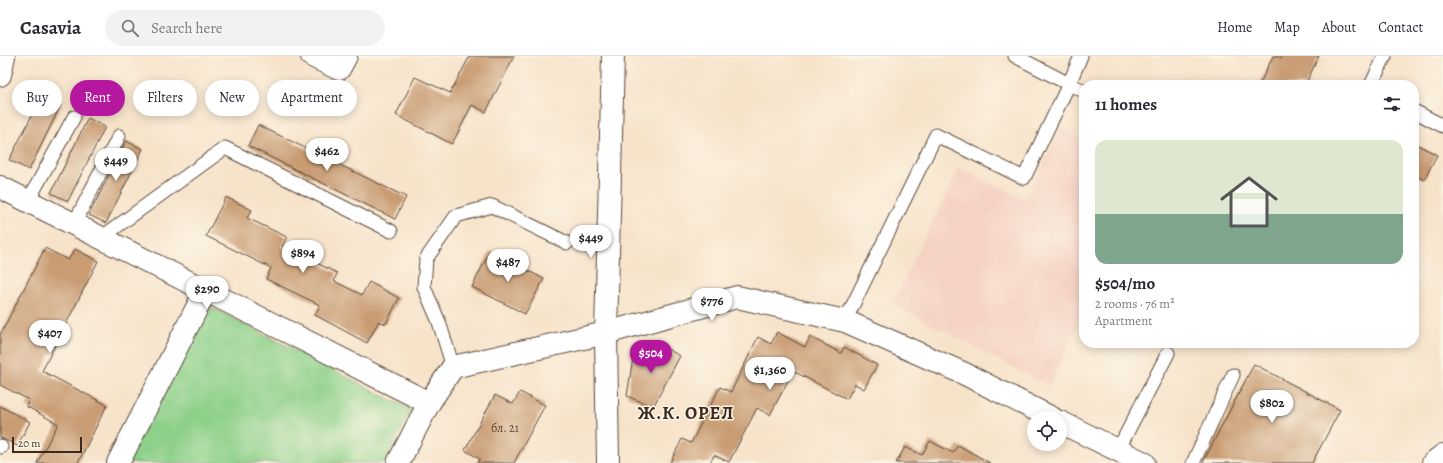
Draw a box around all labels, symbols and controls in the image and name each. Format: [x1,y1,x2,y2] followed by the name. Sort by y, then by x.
[105,10,385,46] search box
[20,15,81,41] text: Casavia
[119,17,141,39] icon: search
[151,18,222,38] text: Search here
[1217,18,1252,37] text: Home
[1274,18,1300,37] text: Map
[1322,18,1356,37] text: About
[1378,18,1423,37] text: Contact
[12,80,62,116] chip: Buy
[70,80,125,116] chip: Rent
[133,80,197,116] chip: Filters
[205,80,259,116] chip: New
[267,80,357,116] chip: Apartment
[1095,93,1157,116] text: 11 homes
[1381,93,1403,115] icon: filters
[303,138,351,172] pin: $462
[315,142,339,159] text: $462
[92,148,140,182] pin: $449
[104,152,128,169] text: $449
[1213,166,1285,238] icon: home
[567,225,615,259] pin: $449
[579,229,603,246] text: $449
[279,240,327,274] pin: $894
[291,244,315,261] text: $894
[484,249,532,283] pin: $487
[496,253,520,270] text: $487
[1095,272,1155,295] text: $504/mo
[183,276,231,310] pin: $290
[195,280,219,297] text: $290
[688,288,736,322] pin: $776
[700,292,724,309] text: $776
[1095,295,1174,312] text: 2 rooms · 76 m²
[1095,312,1153,329] text: Apartment
[26,320,74,354] pin: $407
[38,324,62,341] text: $407
[627,340,675,374] pin: $504
[639,344,663,361] text: $504
[737,357,803,391] pin: $1,360
[754,361,786,378] text: $1,360
[1248,390,1296,424] pin: $802
[1259,394,1285,411] text: $802
[638,401,734,425] district label: Ж.К. ОРЕЛ
[1027,411,1067,451] map controls
[1027,411,1067,451] button: locate
[491,420,519,436] house number: бл. 21
[12,435,82,454] scale bar
[18,436,40,451] text: 20 m

